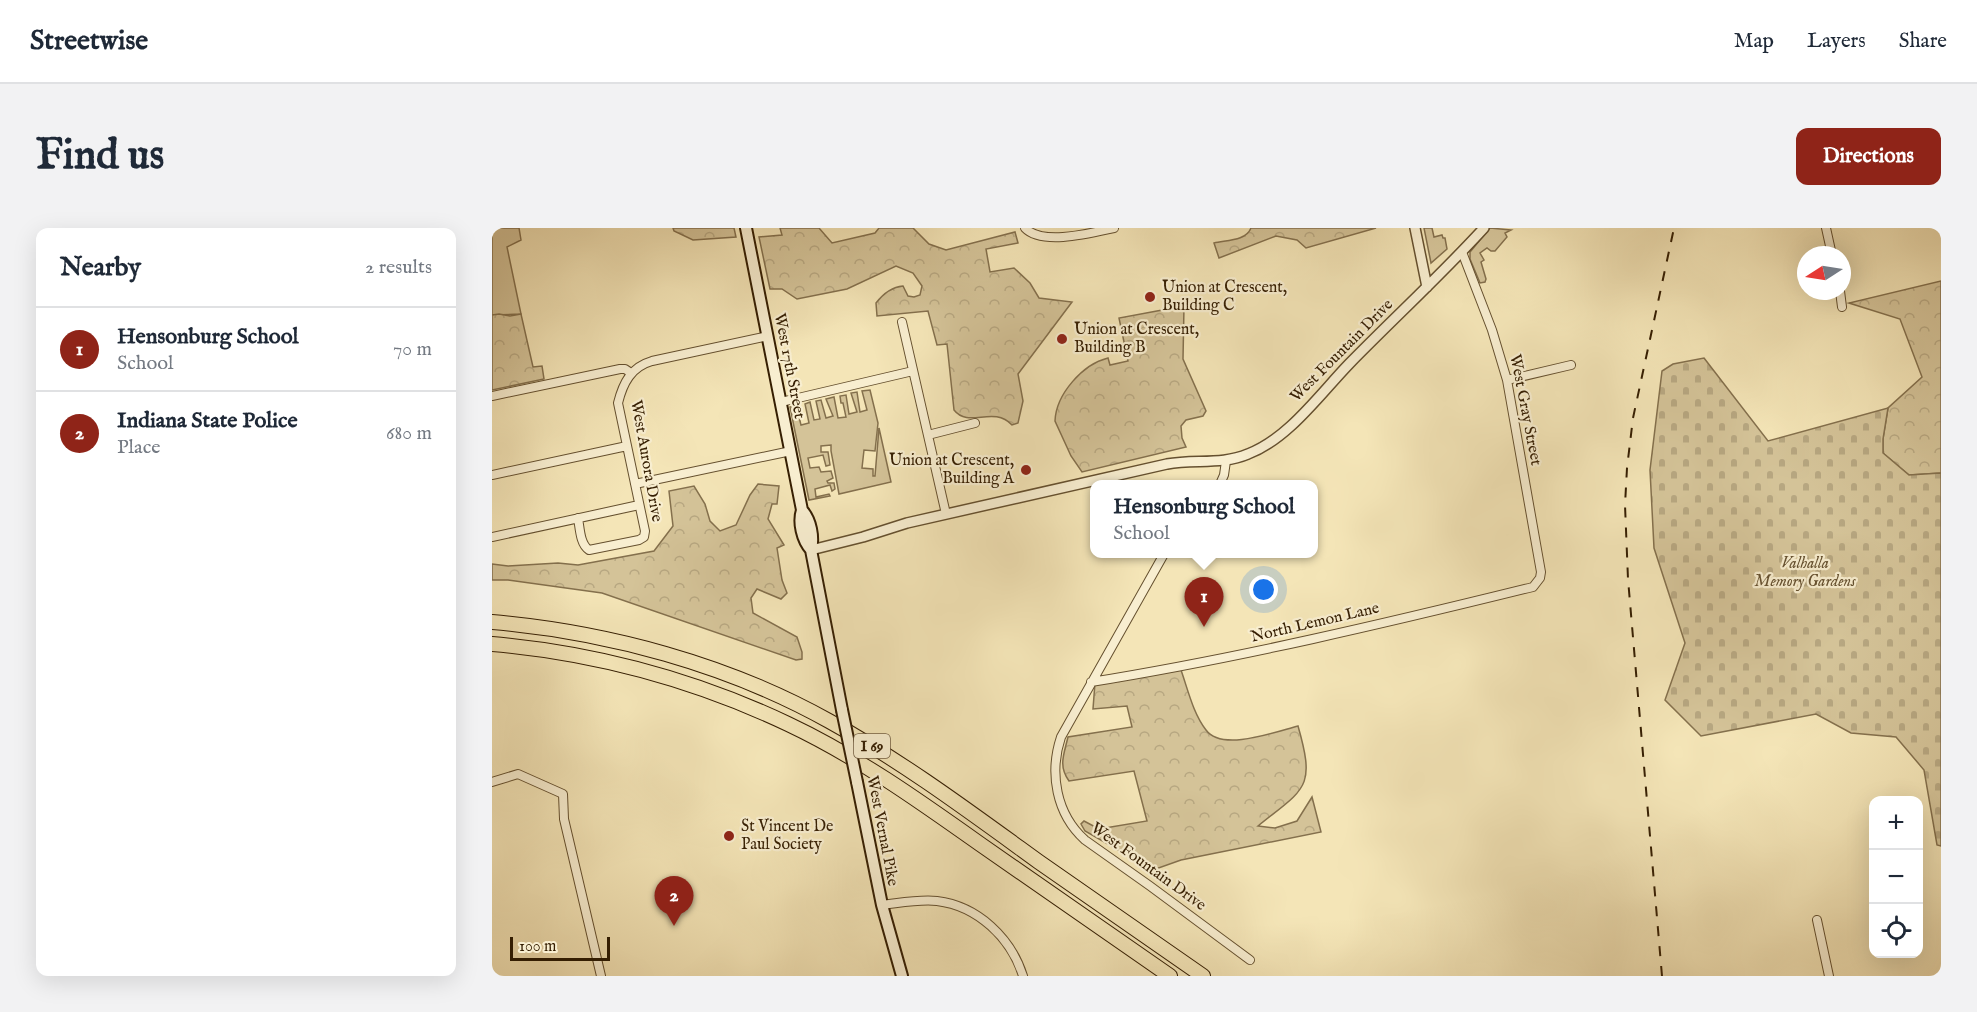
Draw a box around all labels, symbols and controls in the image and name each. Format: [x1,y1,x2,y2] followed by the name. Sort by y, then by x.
[30,24,148,59] text: Streetwise
[1734,28,1774,55] text: Map
[1807,28,1866,55] text: Layers
[1899,28,1947,55] text: Share
[1796,128,1941,185] button: Directions
[36,130,164,183] text: Find us
[1797,246,1851,300] north arrow
[60,251,141,284] text: Nearby
[365,255,432,280] text: 2 results
[1162,278,1287,316] place label: Union at Crescent, Building C
[1143,290,1157,304] marker: Union at Crescent, Building C
[1286,295,1398,407] street label: West Fountain Drive
[769,312,809,421] street label: West 17th Street
[1074,320,1199,358] place label: Union at Crescent, Building B
[117,323,298,351] text: Hensonburg School
[1055,332,1069,346] marker: Union at Crescent, Building B
[76,337,83,362] text: 1
[393,337,432,362] text: 70 m
[117,351,173,376] text: School
[1504,353,1546,468] street label: West Gray Street
[625,398,667,524] street label: West Aurora Drive
[117,407,298,435] text: Indiana State Police
[75,421,84,446] text: 2
[386,421,432,446] text: 680 m
[117,435,160,460] text: Place
[889,451,1015,489] place label: Union at Crescent, Building A
[1019,463,1033,477] marker: Union at Crescent, Building A
[1090,480,1318,558] popup
[1113,493,1295,521] text: Hensonburg School
[1113,521,1170,546] text: School
[1754,554,1856,592] park label: Valhalla Memory Gardens
[1249,575,1278,604] your location
[1184,578,1224,627] pin: 1
[1249,598,1381,648] street label: North Lemon Lane
[854,734,890,758] road number: I 69
[862,774,902,888] street label: West Vernal Pike
[1869,796,1923,958] map controls
[1869,796,1923,850] button: +
[741,817,833,855] place label: St Vincent De Paul Society
[1086,818,1210,916] street label: West Fountain Drive
[722,829,736,843] marker: St Vincent De Paul Society
[1869,850,1923,904] button: −
[654,876,693,926] pin: 2
[1869,904,1923,958] button: locate
[510,934,610,962] scale bar
[519,937,556,957] text: 100 m

